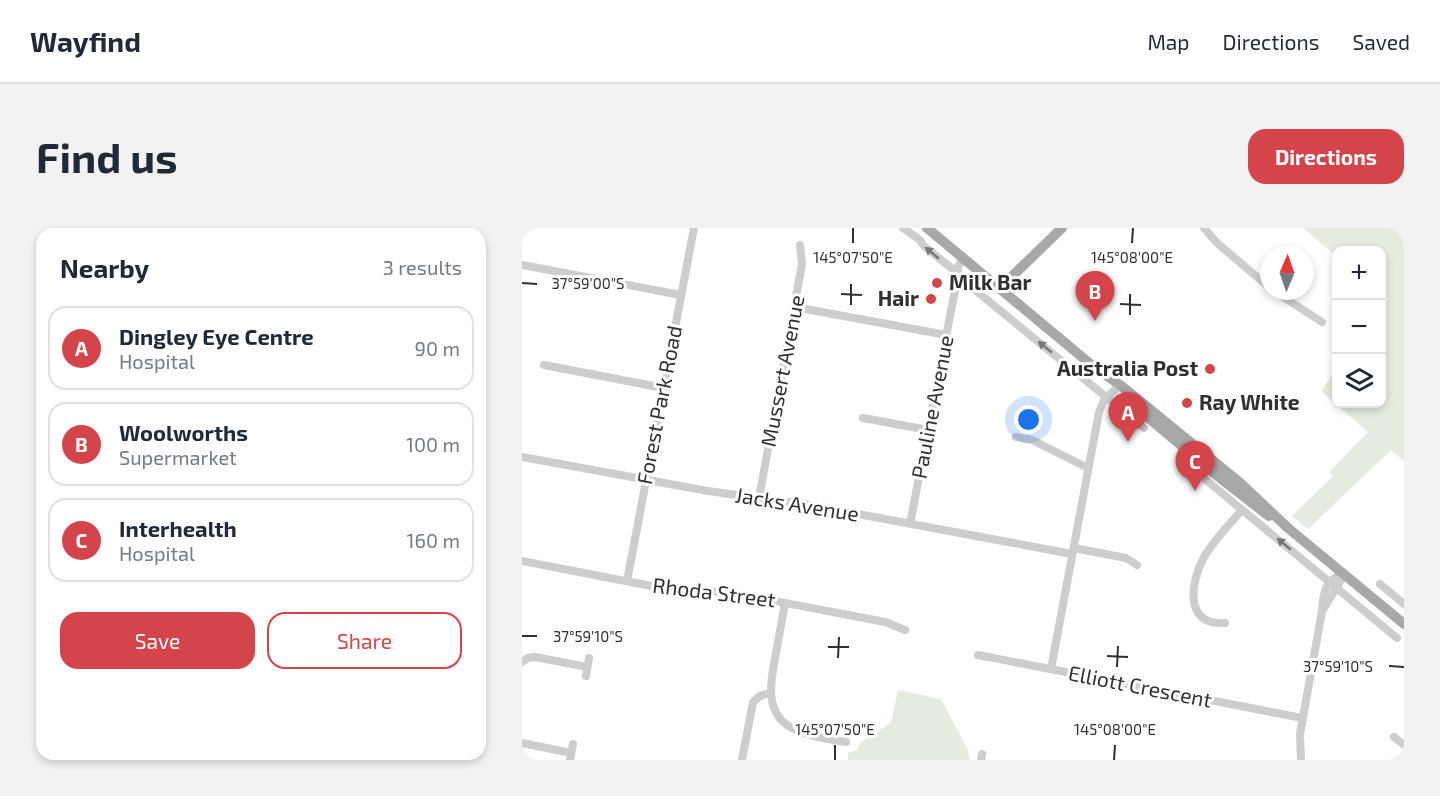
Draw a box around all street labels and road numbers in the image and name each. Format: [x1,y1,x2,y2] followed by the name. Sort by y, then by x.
[755,293,808,449] street label: Mussert Avenue
[631,323,686,486] street label: Forest Park Road
[905,333,958,480] street label: Pauline Avenue
[734,481,861,526] street label: Jacks Avenue
[651,572,777,611] street label: Rhoda Street
[1066,659,1214,712] street label: Elliott Crescent

